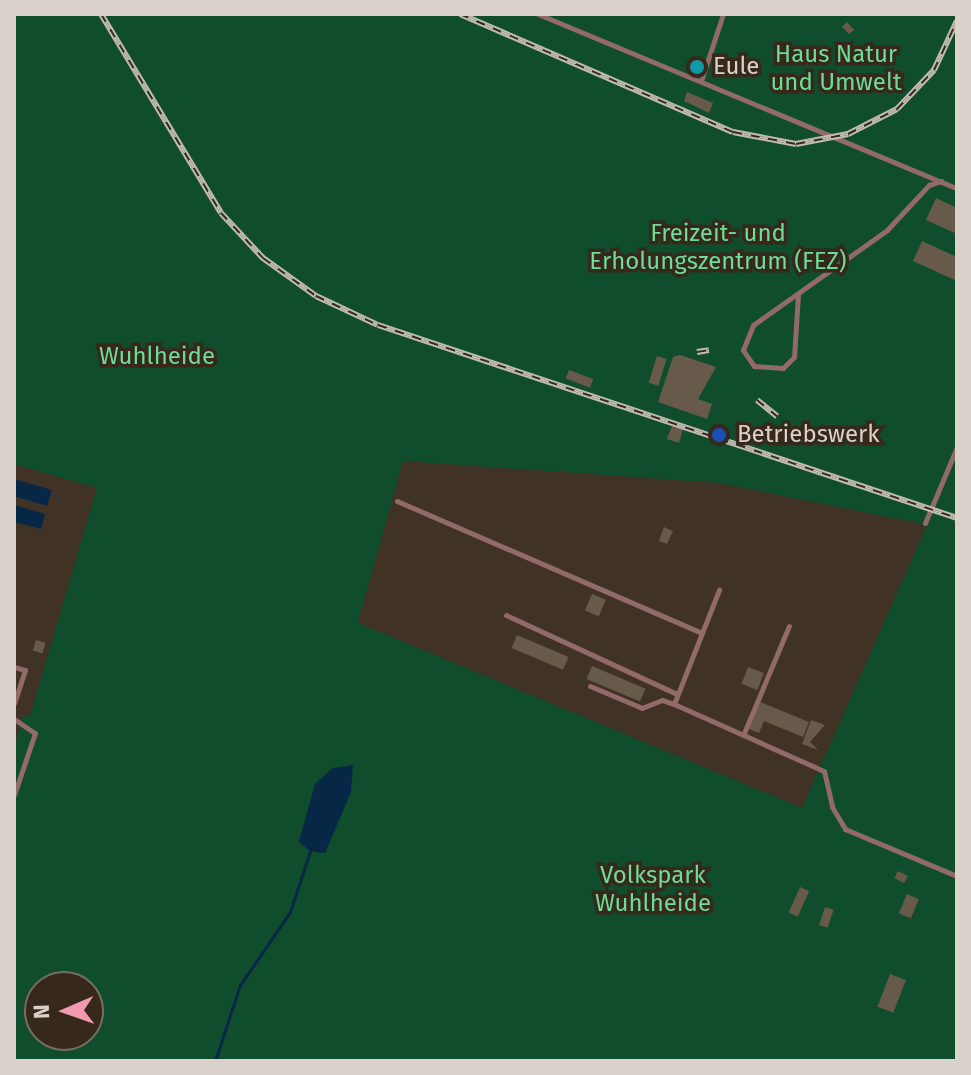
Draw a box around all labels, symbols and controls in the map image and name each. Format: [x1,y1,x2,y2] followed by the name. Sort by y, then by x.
[770,41,902,97] park label: Haus Natur und Umwelt
[713,53,759,81] place label: Eule
[688,58,706,76] marker: Eule
[589,220,847,276] park label: Freizeit- und Erholungszentrum (FEZ)
[99,343,215,371] park label: Wuhlheide
[737,421,880,449] place label: Betriebswerk
[708,424,730,446] marker: Betriebswerk
[595,862,711,918] park label: Volkspark Wuhlheide
[24,971,104,1051] north arrow
[28,1004,55,1020] text: N

